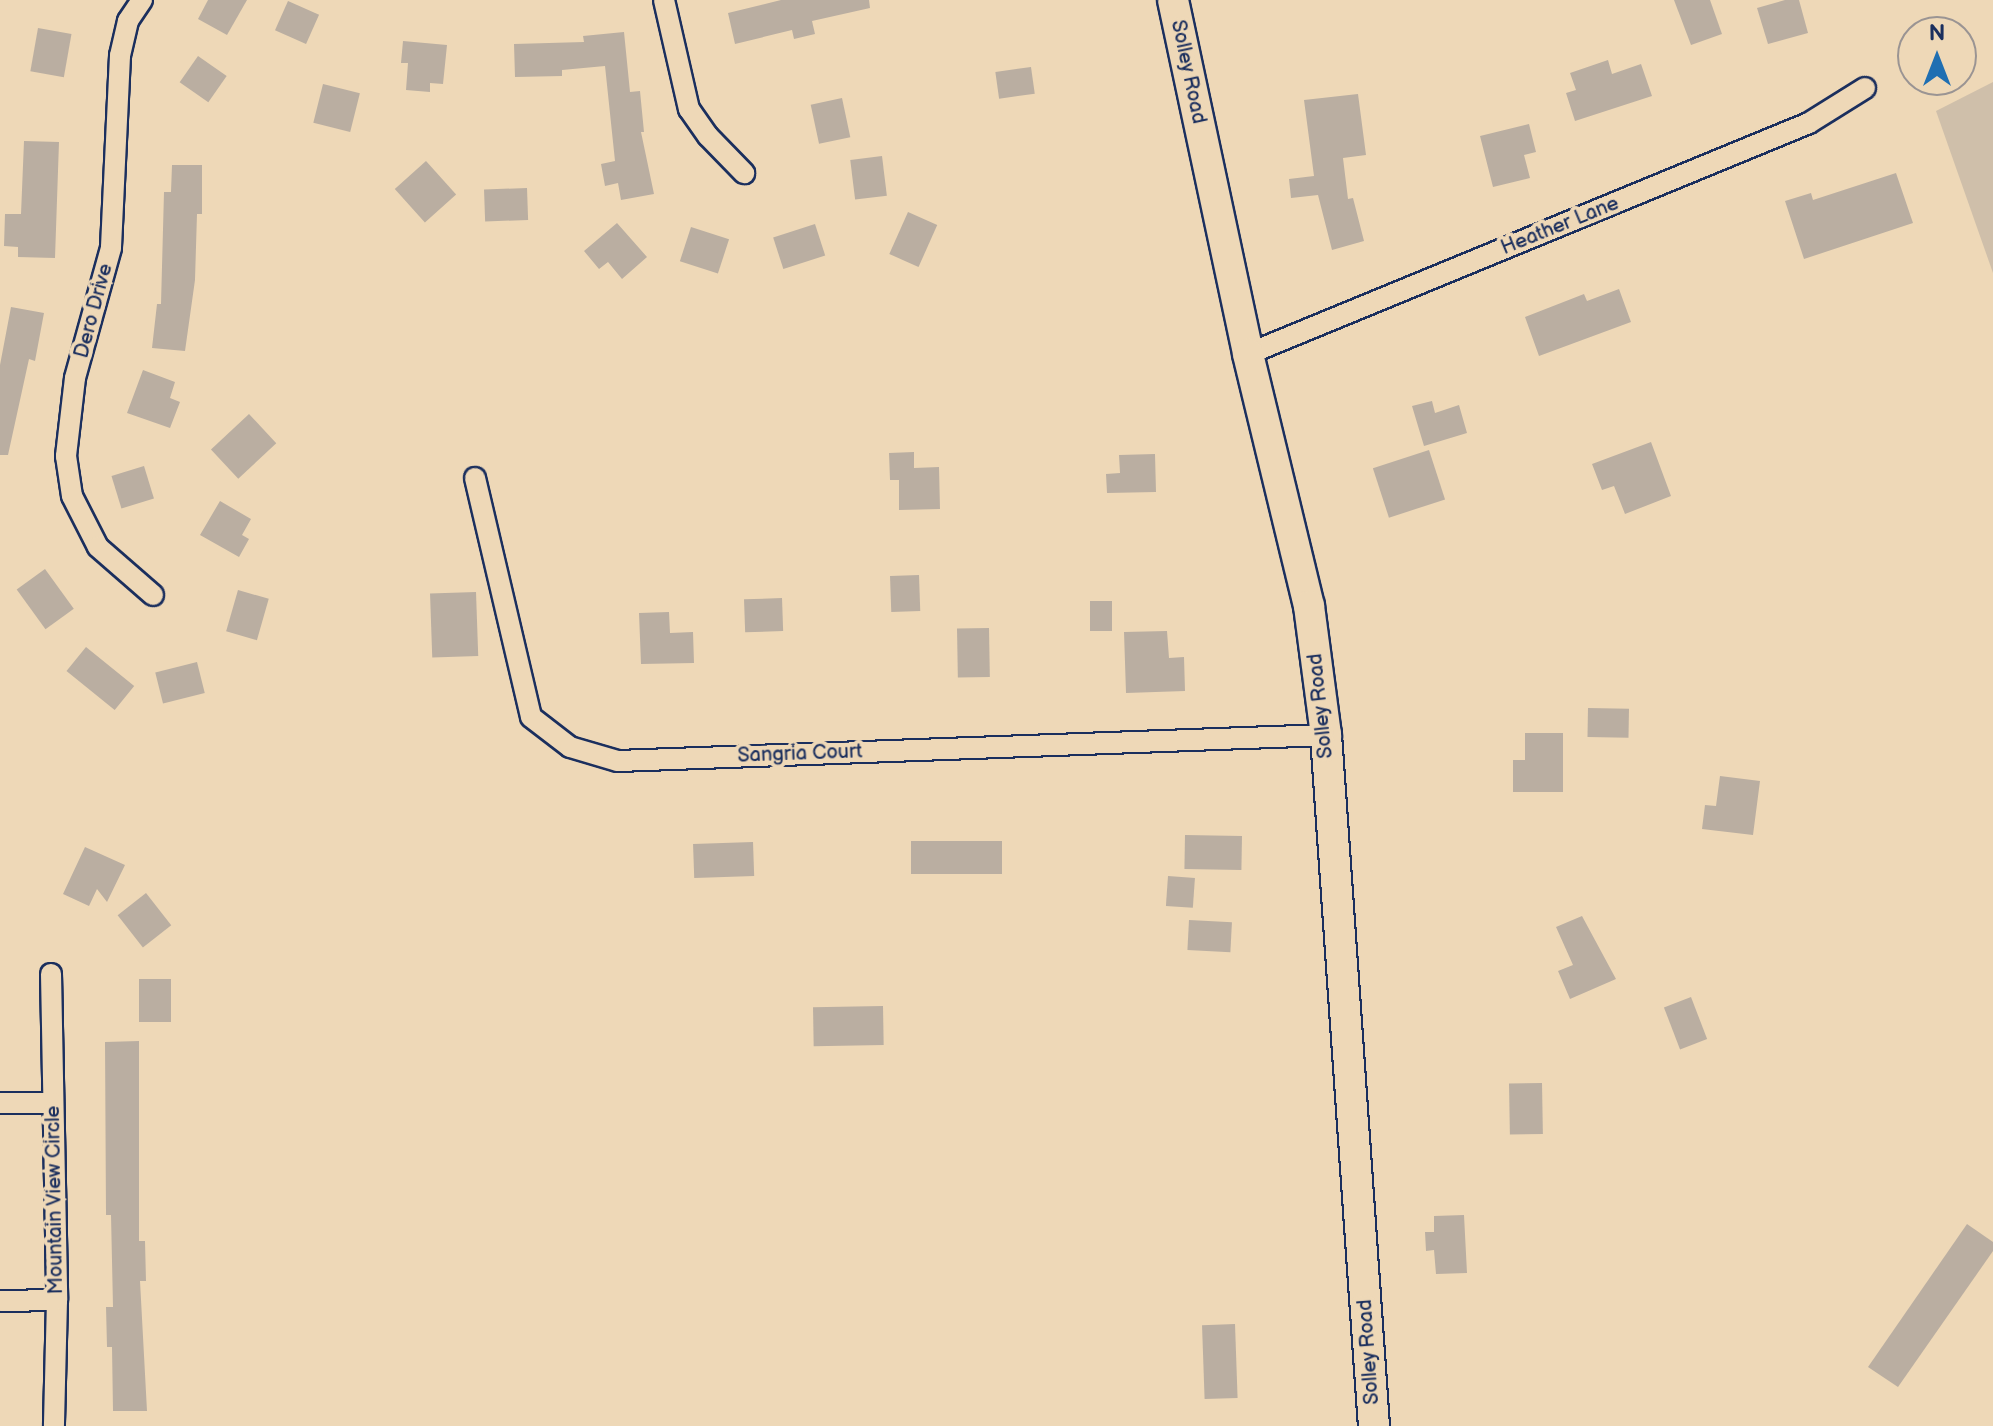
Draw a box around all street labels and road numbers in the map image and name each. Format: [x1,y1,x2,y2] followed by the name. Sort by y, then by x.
[1165,17,1211,127] street label: Solley Road
[1498,191,1622,261] street label: Heather Lane
[70,261,118,361] street label: Dero Drive
[1303,652,1339,760] street label: Solley Road
[737,740,863,768] street label: Sangria Court
[41,1105,69,1295] street label: Mountain View Circle
[1353,1298,1385,1406] street label: Solley Road

